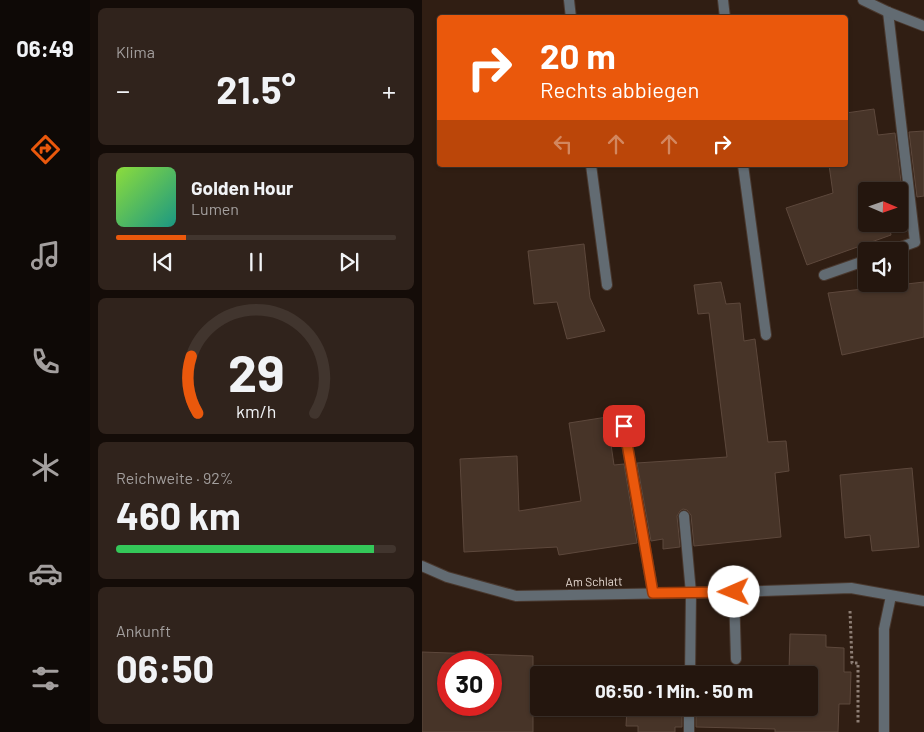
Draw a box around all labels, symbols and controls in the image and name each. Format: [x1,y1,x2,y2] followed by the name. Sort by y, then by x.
[540,34,616,76] text: 20 m
[16,35,74,61] text: 06:49
[457,35,522,100] icon: right
[116,42,155,61] text: Klima
[216,66,296,112] text: 21.5°
[116,73,130,107] text: −
[382,73,396,107] text: +
[540,76,699,102] text: Rechts abbiegen
[549,130,577,158] icon: left
[602,130,630,158] icon: ahead
[655,130,683,158] icon: ahead
[708,130,736,158] icon: right
[28,132,63,167] icon: directions
[191,176,293,199] text: Golden Hour
[858,182,908,232] north arrow
[858,182,908,292] map controls
[191,199,239,218] text: Lumen
[28,238,63,273] icon: music
[858,242,908,292] button: sound
[149,248,177,276] icon: previous
[242,248,270,276] icon: pause
[335,248,363,276] icon: next
[228,340,284,402] text: 29
[28,344,63,379] icon: phone
[236,400,276,422] text: km/h
[603,405,645,447] pin
[610,412,638,440] icon: arrive
[28,450,63,485] icon: climate
[116,468,233,487] text: Reichweite · 92%
[116,492,241,538] text: 460 km
[28,556,63,591] icon: car
[707,565,759,617] position arrow
[565,574,623,588] street label: Am Schlatt
[116,621,171,640] text: Ankunft
[116,645,214,691] text: 06:50
[437,651,502,716] speed limit sign: 30
[28,661,63,696] icon: filters
[595,679,753,702] text: 06:50 · 1 Min. · 50 m

